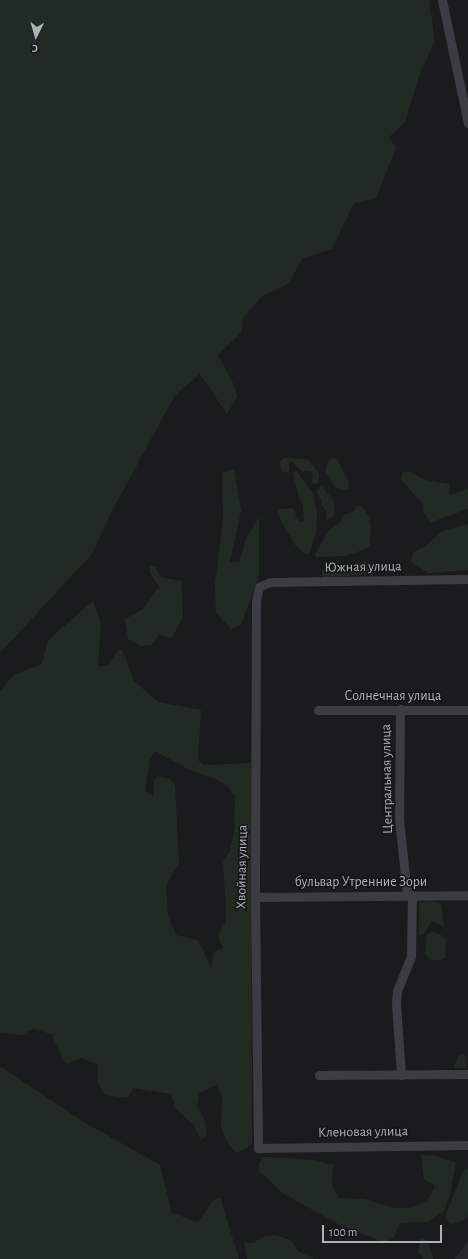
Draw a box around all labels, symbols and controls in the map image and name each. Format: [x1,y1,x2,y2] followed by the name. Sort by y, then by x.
[16,16,56,56] north arrow
[31,43,38,54] text: С
[324,558,402,576] street label: Южная улица
[345,688,441,704] street label: Солнечная улица
[378,724,396,834] street label: Центральная улица
[233,825,251,909] street label: Хвойная улица
[295,874,427,890] street label: бульвар Утренние Зори
[318,1123,408,1141] street label: Кленовая улица
[324,1217,444,1243] scale bar
[329,1226,357,1238] text: 100 m

